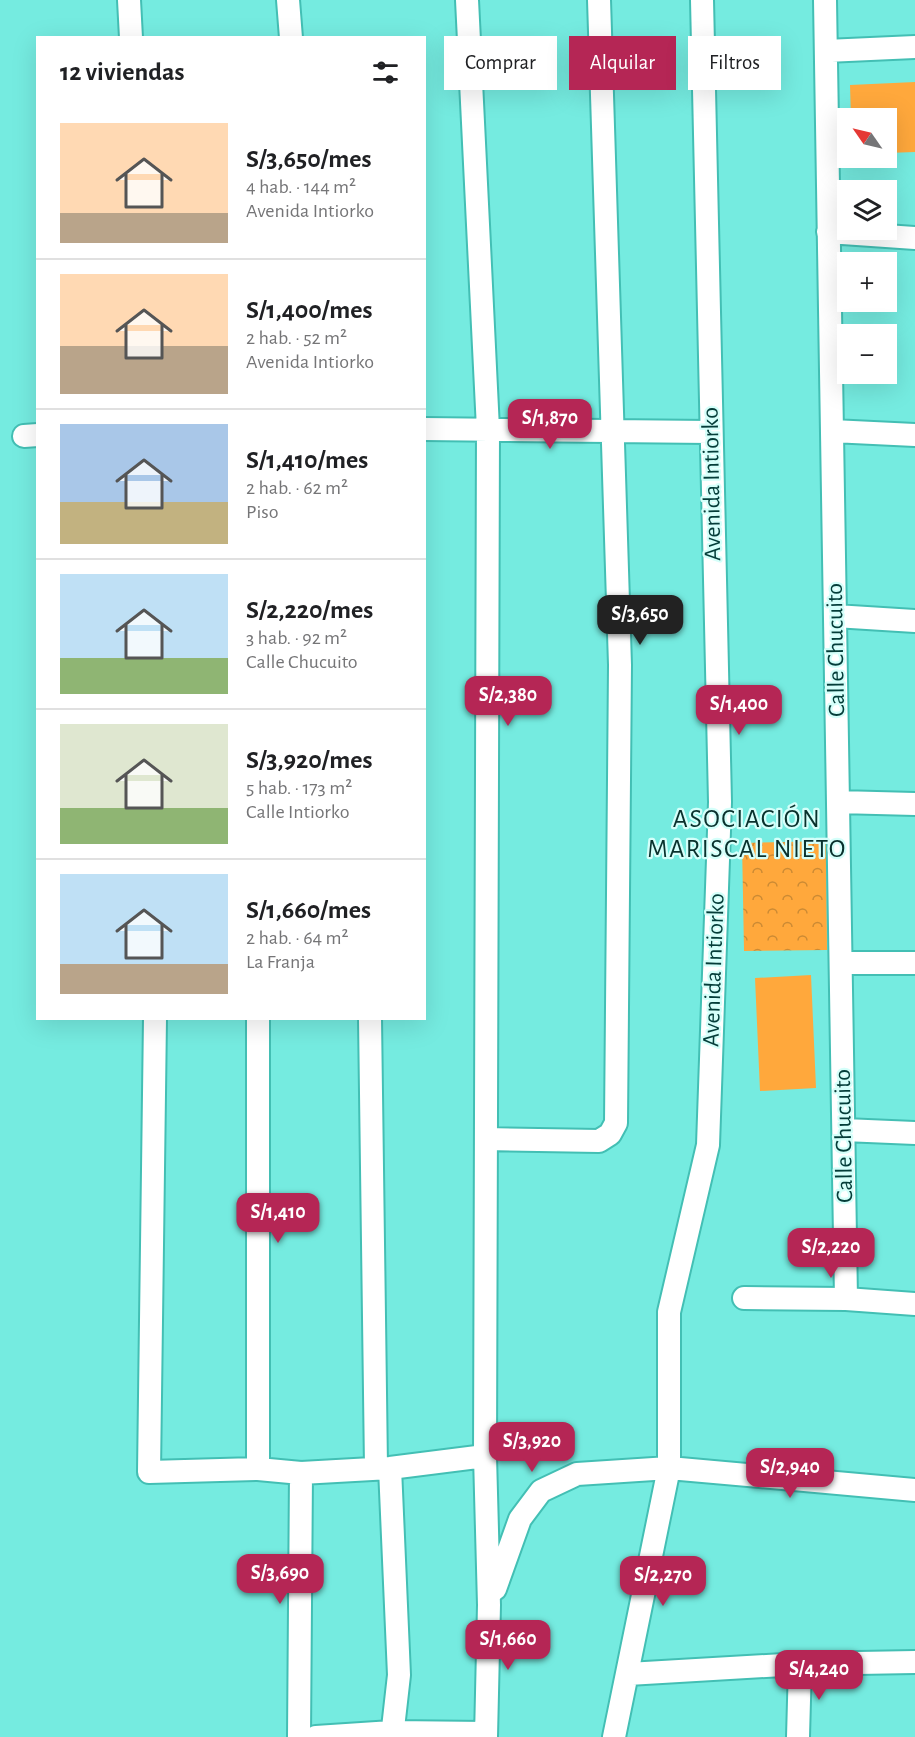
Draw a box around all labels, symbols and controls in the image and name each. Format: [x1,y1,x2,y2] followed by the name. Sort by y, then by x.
[444,36,557,90] chip: Comprar
[569,36,676,90] chip: Alquilar
[688,36,781,90] chip: Filtros
[369,56,402,89] icon: filters
[60,59,184,85] text: 12 viviendas
[837,108,897,168] north arrow
[837,108,897,384] map controls
[246,146,371,172] text: S/3,650/mes
[108,147,180,219] icon: home
[246,177,356,197] text: 4 hab. · 144 m²
[837,180,897,240] button: layers
[246,201,374,221] text: Avenida Intiorko
[837,252,897,312] button: +
[246,297,372,323] text: S/1,400/mes
[108,298,180,370] icon: home
[837,324,897,384] button: −
[246,328,347,348] text: 2 hab. · 52 m²
[246,352,374,372] text: Avenida Intiorko
[495,399,605,450] pin: S/1,870
[699,407,725,561] street label: Avenida Intiorko
[522,408,578,428] text: S/1,870
[246,447,368,473] text: S/1,410/mes
[108,448,180,520] icon: home
[246,478,348,498] text: 2 hab. · 62 m²
[246,502,278,522] text: Piso
[823,583,849,717] street label: Calle Chucuito
[585,595,695,646] pin: S/3,650
[246,597,373,623] text: S/2,220/mes
[108,598,180,670] icon: home
[611,604,669,624] text: S/3,650
[246,628,347,648] text: 3 hab. · 92 m²
[246,652,358,672] text: Calle Chucuito
[453,676,563,727] pin: S/2,380
[479,685,537,705] text: S/2,380
[684,685,794,736] pin: S/1,400
[710,694,768,714] text: S/1,400
[246,747,372,773] text: S/3,920/mes
[108,748,180,820] icon: home
[246,778,352,798] text: 5 hab. · 173 m²
[246,802,349,822] text: Calle Intiorko
[647,804,847,862] district label: ASOCIACIÓN MARISCAL NIETO
[699,893,729,1047] street label: Avenida Intiorko
[246,897,371,923] text: S/1,660/mes
[108,898,180,970] icon: home
[246,928,348,948] text: 2 hab. · 64 m²
[246,952,315,972] text: La Franja
[831,1069,857,1203] street label: Calle Chucuito
[223,1193,333,1244] pin: S/1,410
[250,1202,306,1222] text: S/1,410
[776,1228,886,1279] pin: S/2,220
[802,1237,860,1257] text: S/2,220
[477,1422,587,1473] pin: S/3,920
[503,1431,561,1451] text: S/3,920
[735,1448,845,1499] pin: S/2,940
[760,1457,820,1477] text: S/2,940
[225,1554,335,1605] pin: S/3,690
[608,1556,718,1607] pin: S/2,270
[251,1563,309,1583] text: S/3,690
[634,1565,692,1585] text: S/2,270
[453,1620,563,1671] pin: S/1,660
[479,1629,537,1649] text: S/1,660
[764,1650,874,1701] pin: S/4,240
[789,1659,849,1679] text: S/4,240

